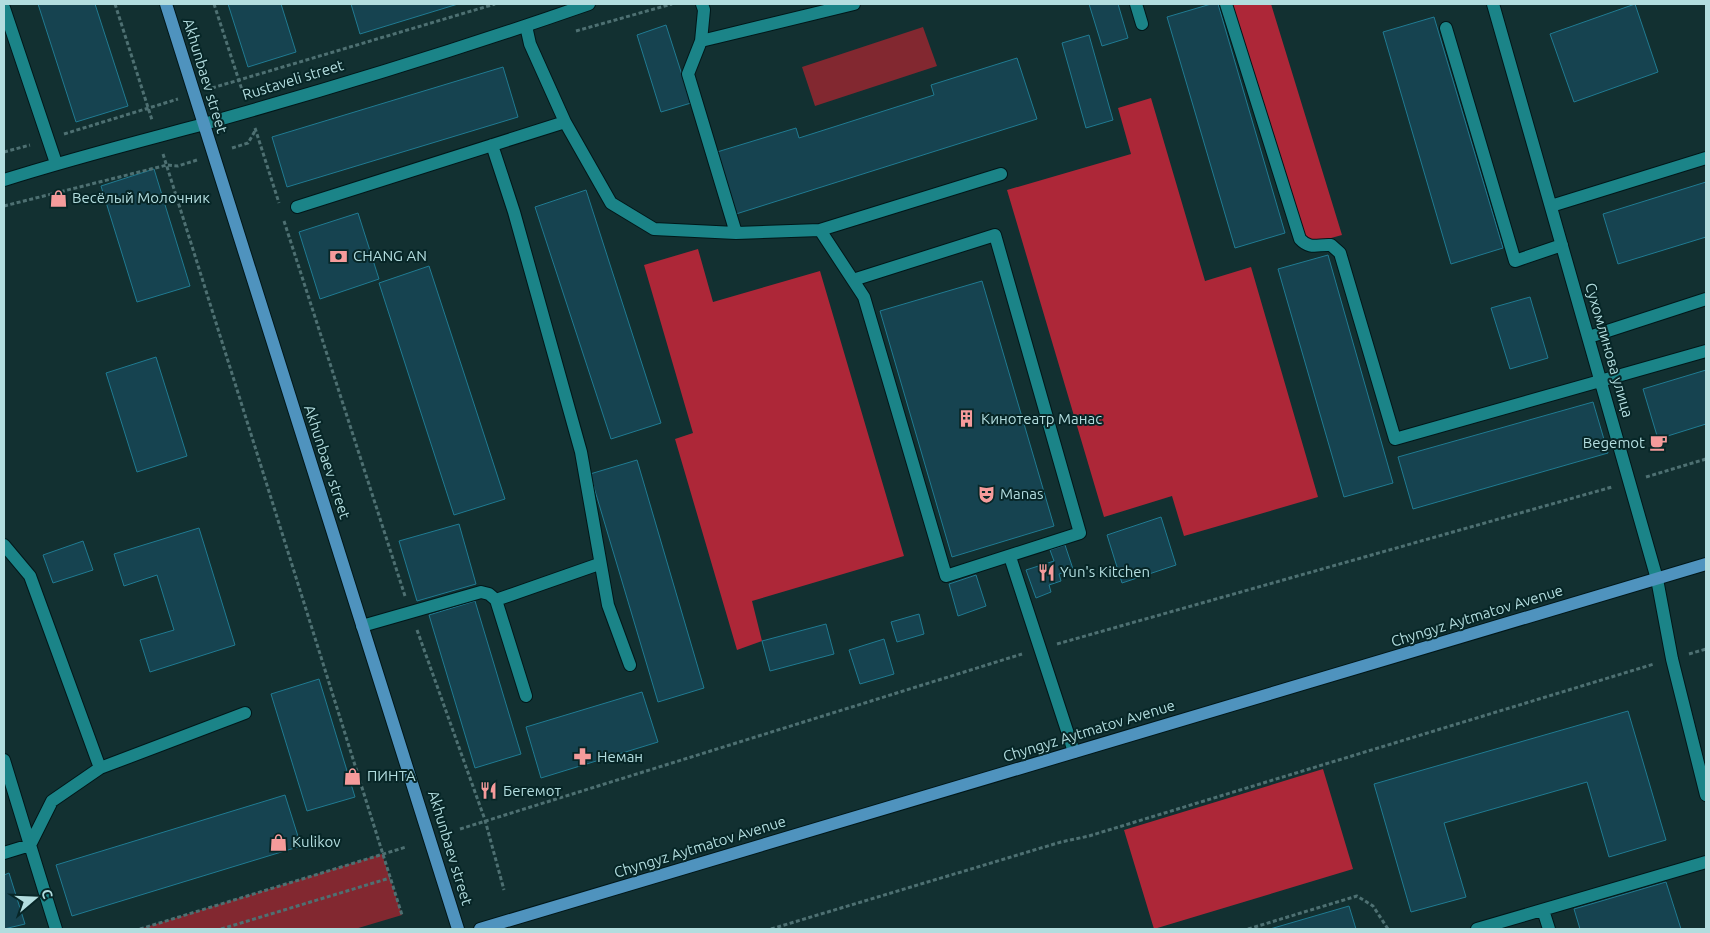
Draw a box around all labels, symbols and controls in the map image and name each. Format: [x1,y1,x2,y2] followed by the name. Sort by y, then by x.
[180,16,231,135] street label: Akhunbaev street
[240,56,346,103] street label: Rustaveli street
[48,188,68,208] shop icon: Весёлый Молочник
[72,189,210,206] place label: Весёлый Молочник
[329,246,349,266] bank icon: CHANG AN
[353,247,427,264] place label: CHANG AN
[1582,281,1637,419] street label: Сухомлинова улица
[301,403,354,521] street label: Akhunbaev street
[957,409,977,429] building icon: Кинотеатр Манас
[981,410,1102,427] place label: Кинотеатр Манас
[1649,433,1669,453] cafe icon: Begemot
[1583,434,1645,451] place label: Begemot
[976,484,996,504] theatre icon: Manas
[1000,485,1044,502] place label: Manas
[1036,562,1056,582] restaurant icon: Yun's Kitchen
[1060,563,1150,580] place label: Yun's Kitchen
[1389,581,1565,650] street label: Chyngyz Aytmatov Avenue
[1001,696,1177,765] street label: Chyngyz Aytmatov Avenue
[573,747,593,767] pharmacy icon: Неман
[597,748,643,765] place label: Неман
[343,766,363,786] shop icon: ПИНТА
[367,767,416,784] place label: ПИНТА
[479,781,499,801] restaurant icon: Бегемот
[503,782,562,799] place label: Бегемот
[425,788,476,907] street label: Akhunbaev street
[612,812,788,881] street label: Chyngyz Aytmatov Avenue
[268,832,288,852] shop icon: Kulikov
[292,833,341,850] place label: Kulikov
[10,873,60,923] north arrow
[38,887,56,901] text: С

